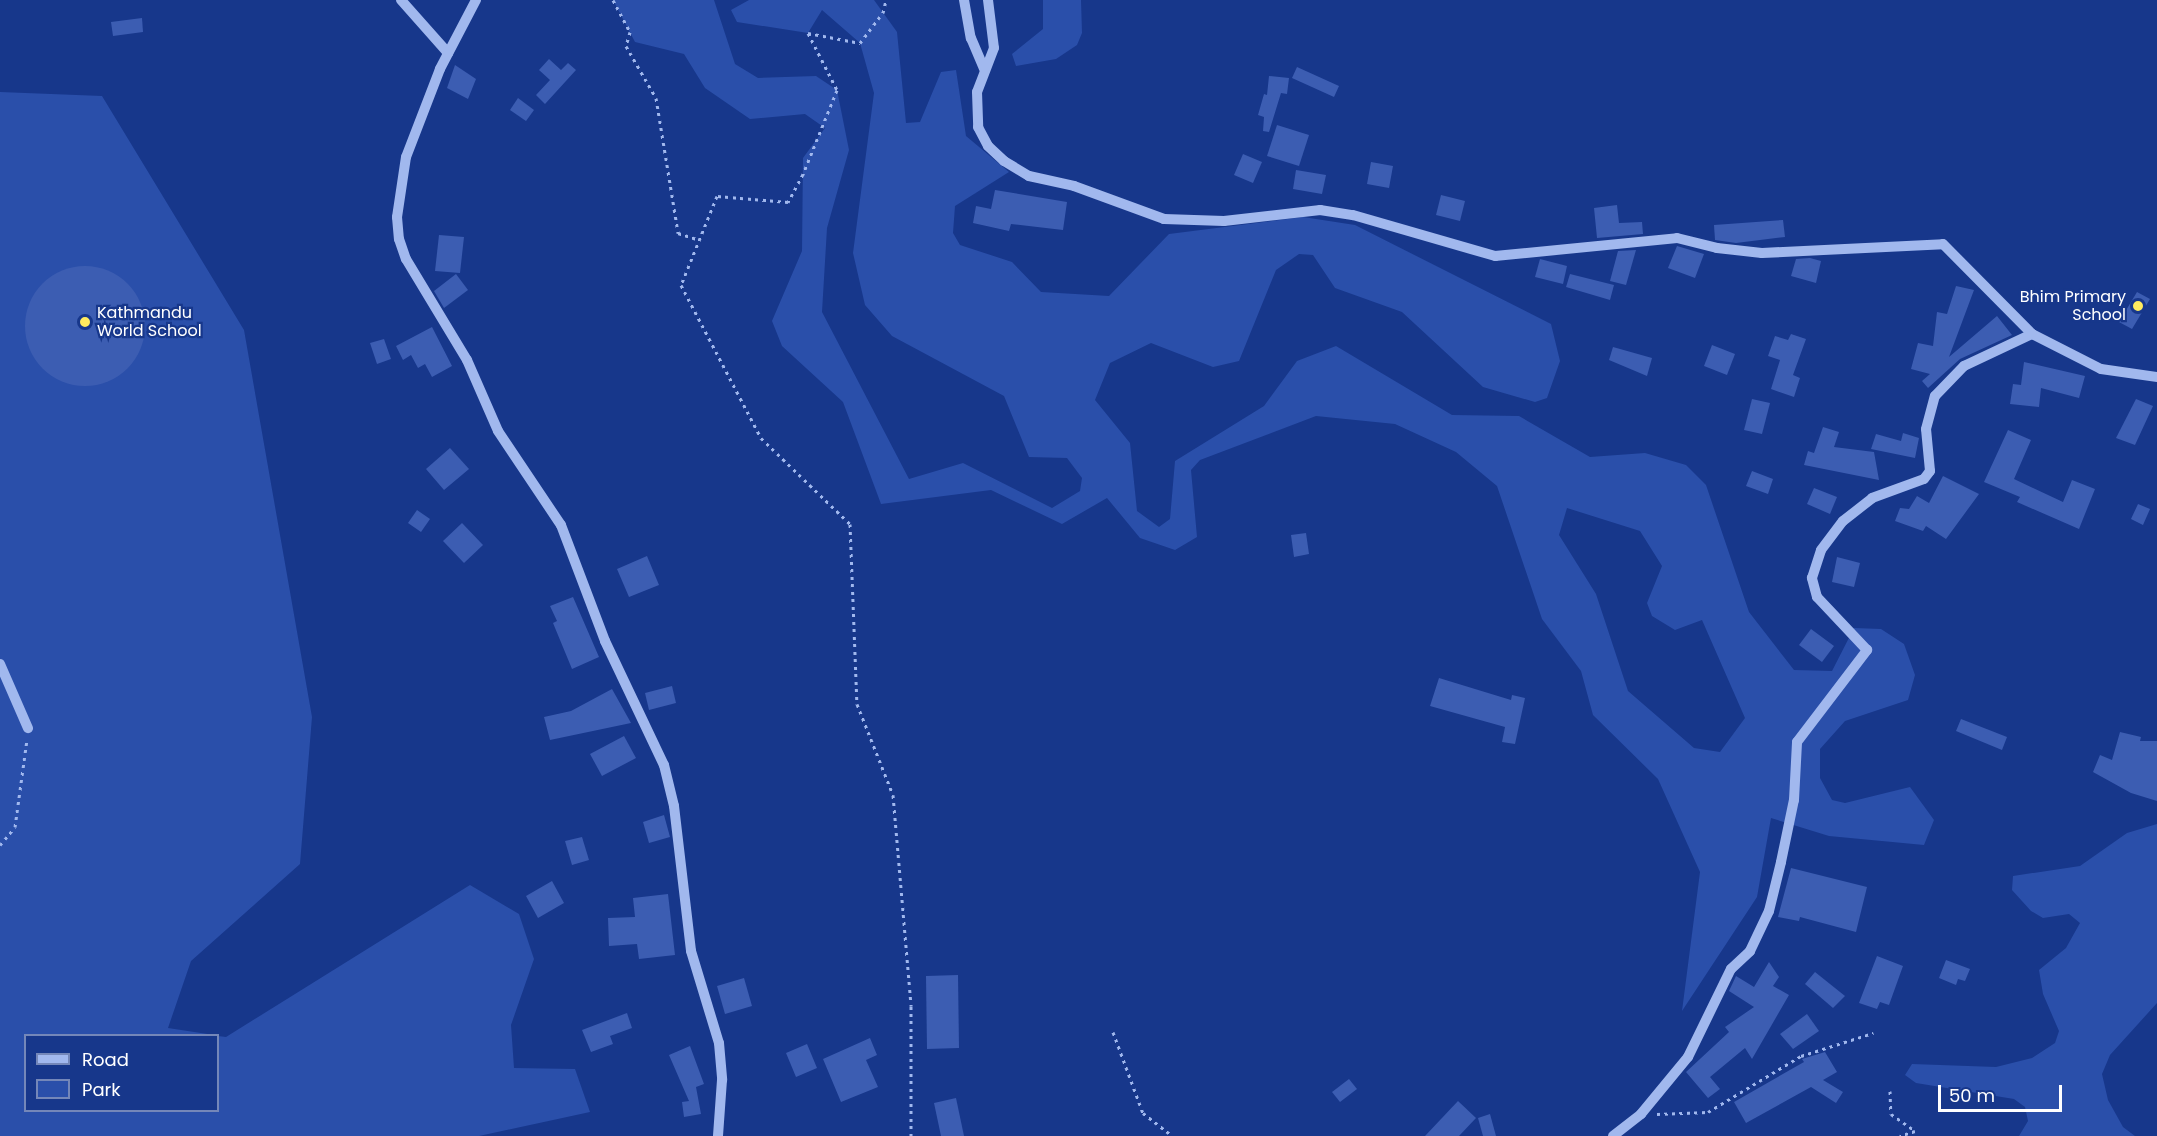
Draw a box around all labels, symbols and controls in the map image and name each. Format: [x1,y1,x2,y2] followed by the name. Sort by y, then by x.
[2020,287,2126,325] place label: Bhim Primary School
[2131,299,2145,313] marker: Bhim Primary School
[97,303,202,341] place label: Kathmandu World School
[78,315,92,329] marker: Kathmandu World School
[24,1034,219,1112] legend
[82,1047,129,1072] text: Road
[1941,1073,2066,1111] scale bar
[82,1077,121,1102] text: Park
[1949,1083,1995,1108] text: 50 m

